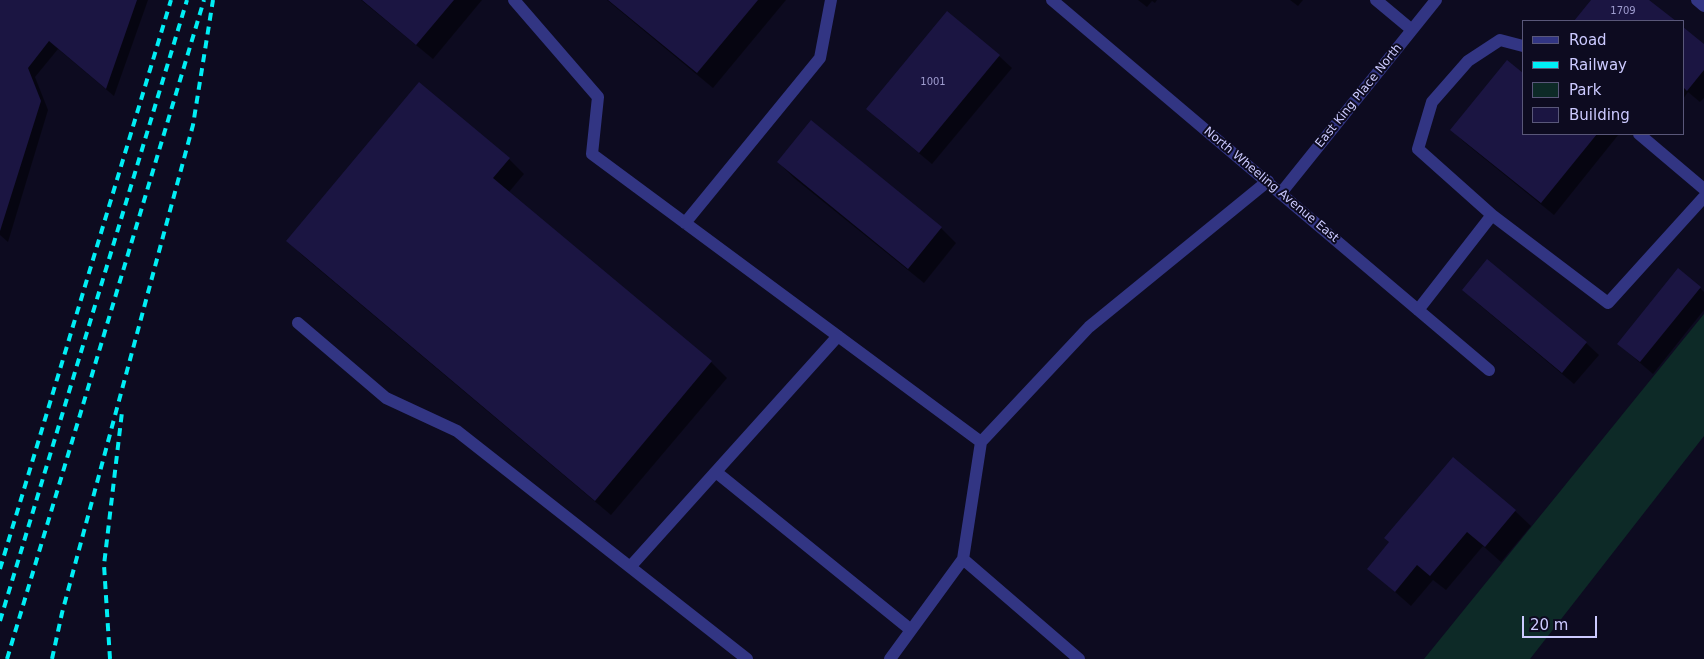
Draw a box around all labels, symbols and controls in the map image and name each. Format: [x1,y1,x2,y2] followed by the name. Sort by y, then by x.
[1610,5,1636,17] house number: 1709
[1522,20,1684,135] legend
[1569,31,1607,49] text: Road
[1313,41,1405,151] street label: East King Place North
[1569,56,1627,74] text: Railway
[920,76,946,88] house number: 1001
[1569,81,1601,99] text: Park
[1569,106,1630,124] text: Building
[1201,124,1341,246] street label: North Wheeling Avenue East
[1524,606,1599,638] scale bar
[1530,616,1568,634] text: 20 m

